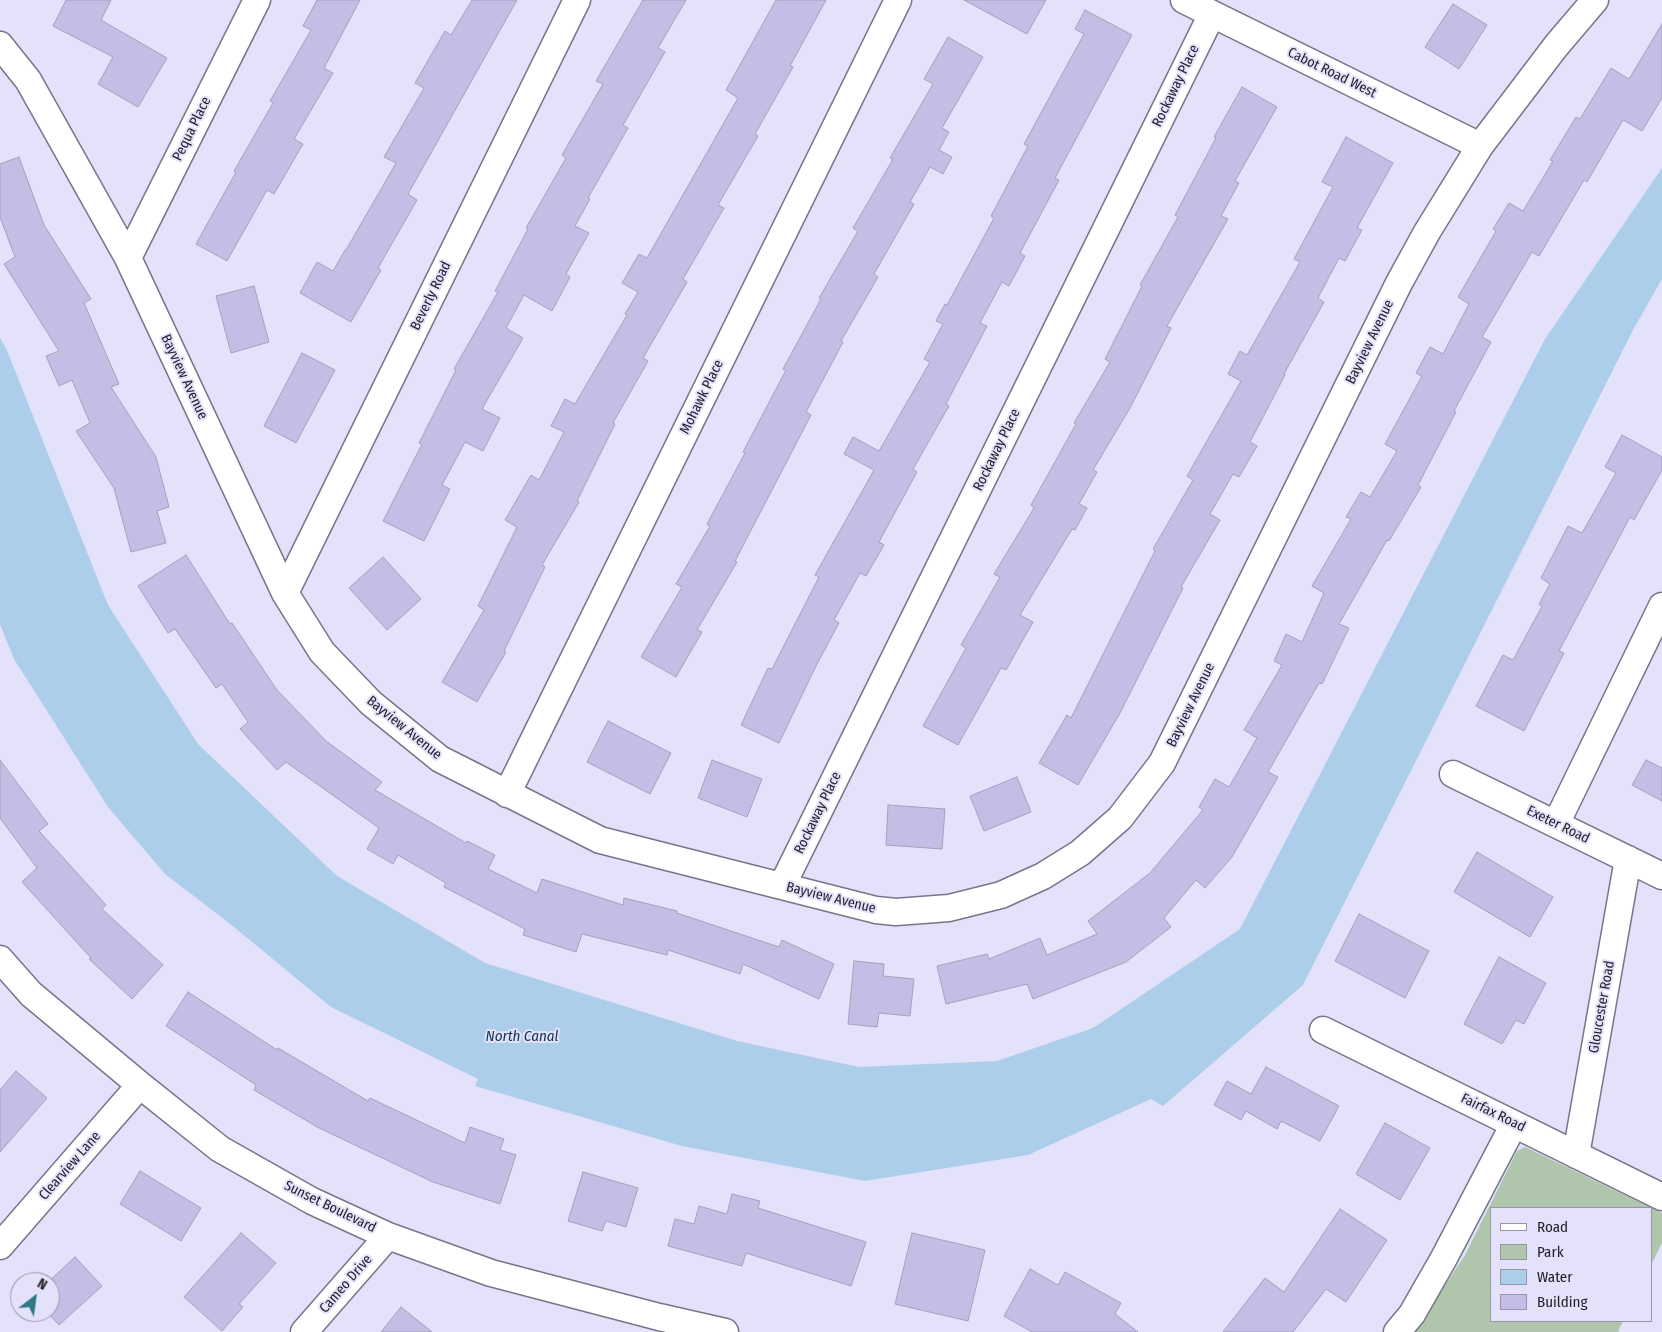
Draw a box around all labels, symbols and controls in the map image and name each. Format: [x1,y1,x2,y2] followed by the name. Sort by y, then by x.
[1149,42,1203,130] street label: Rockaway Place
[1285,44,1379,102] street label: Cabot Road West
[169,94,215,164] street label: Pequa Place
[407,259,455,333] street label: Beverly Road
[1342,297,1398,387] street label: Bayview Avenue
[157,332,211,422] street label: Bayview Avenue
[677,357,727,437] street label: Mohawk Place
[970,406,1024,494] street label: Rockaway Place
[1163,660,1219,750] street label: Bayview Avenue
[363,693,445,763] street label: Bayview Avenue
[791,769,845,857] street label: Rockaway Place
[1524,803,1592,847] street label: Exeter Road
[784,879,878,917] street label: Bayview Avenue
[1586,960,1618,1054] street label: Gloucester Road
[486,1028,558,1046] water label: North Canal
[1458,1090,1528,1136] street label: Fairfax Road
[36,1128,104,1204] street label: Clearview Lane
[281,1178,379,1236] street label: Sunset Boulevard
[1490,1207,1652,1322] legend
[1537,1218,1568,1236] text: Road
[1537,1243,1564,1261] text: Park
[316,1251,376,1317] street label: Cameo Drive
[1537,1268,1572,1286] text: Water
[10,1272,60,1322] north arrow
[34,1275,50,1294] text: N
[1537,1293,1588,1311] text: Building

